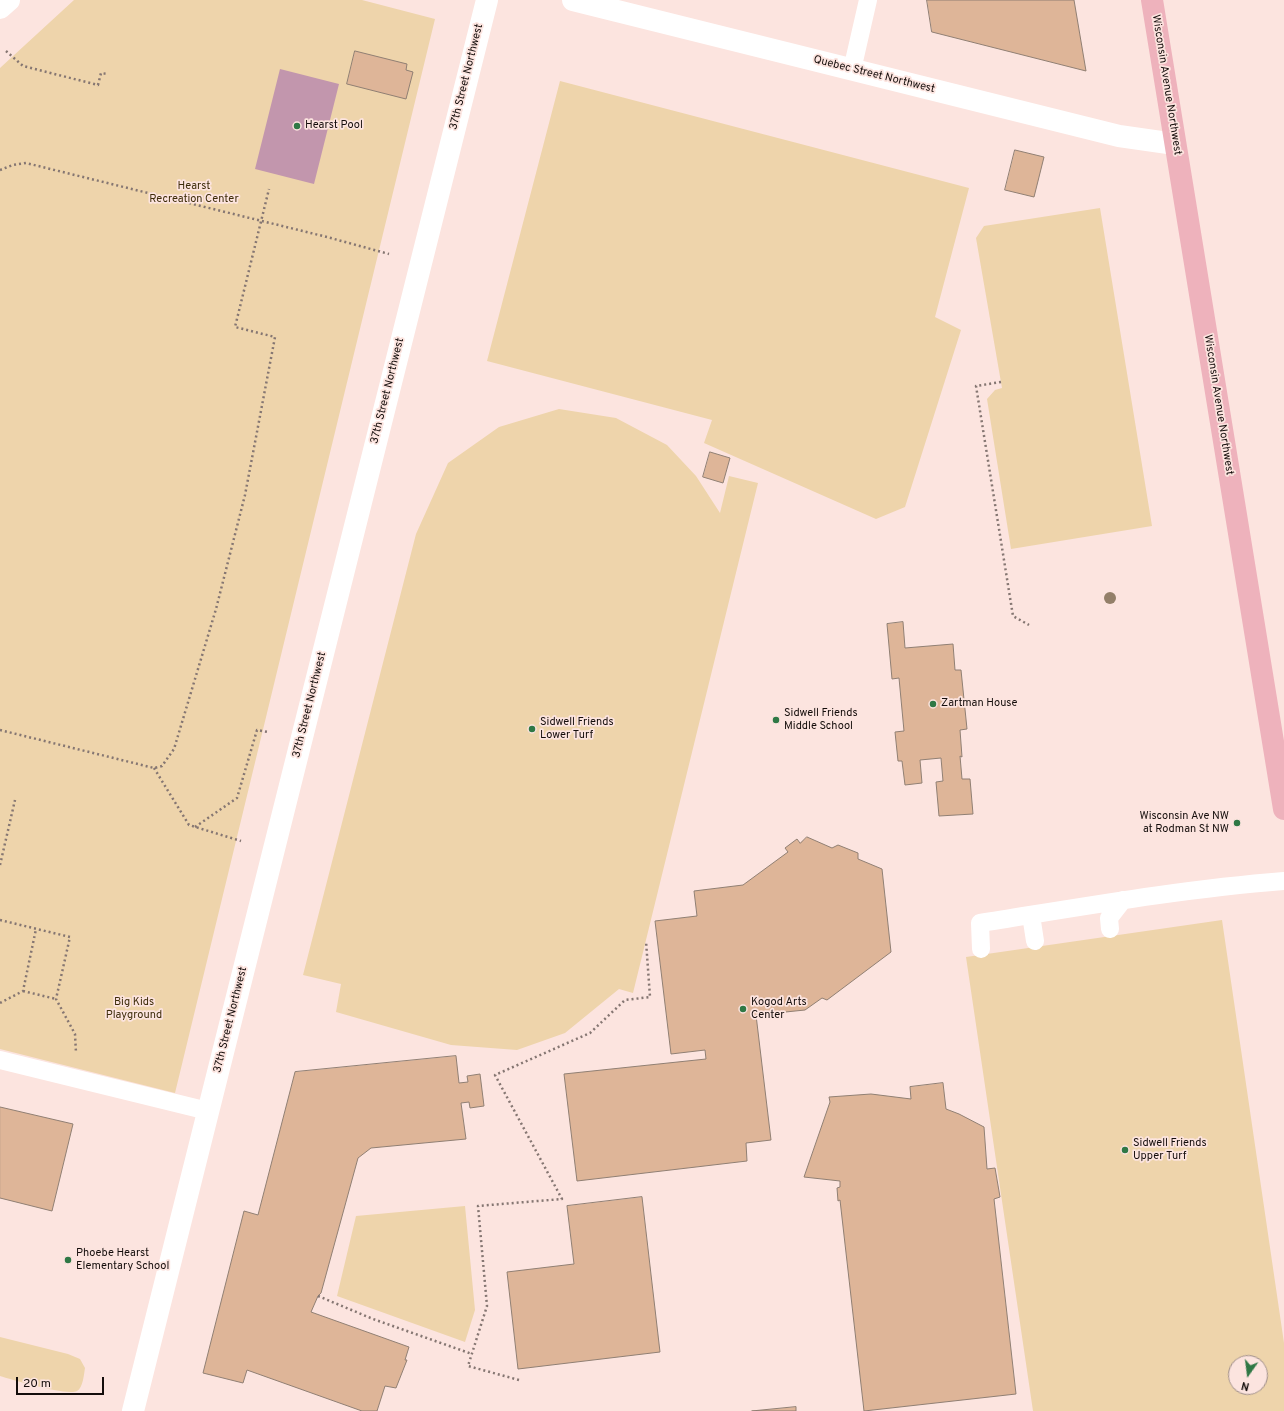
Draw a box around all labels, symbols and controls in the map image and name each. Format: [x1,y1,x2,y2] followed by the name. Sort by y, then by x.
[1148,14,1184,156] street label: Wisconsin Avenue Northwest
[447,23,487,131] street label: 37th Street Northwest
[812,54,936,96] street label: Quebec Street Northwest
[305,119,363,133] place label: Hearst Pool
[292,121,302,131] marker: Hearst Pool
[149,180,239,206] park label: Hearst Recreation Center
[1200,334,1236,476] street label: Wisconsin Avenue Northwest
[368,337,408,445] street label: 37th Street Northwest
[290,651,330,759] street label: 37th Street Northwest
[941,697,1017,711] place label: Zartman House
[928,699,938,709] marker: Zartman House
[784,707,858,733] place label: Sidwell Friends Middle School
[771,715,781,725] marker: Sidwell Friends Middle School
[540,716,614,742] place label: Sidwell Friends Lower Turf
[527,724,537,734] marker: Sidwell Friends Lower Turf
[1139,810,1229,836] place label: Wisconsin Ave NW at Rodman St NW
[1232,818,1242,828] marker: Wisconsin Ave NW at Rodman St NW
[211,966,251,1074] street label: 37th Street Northwest
[106,996,162,1022] park label: Big Kids Playground
[751,996,807,1022] place label: Kogod Arts Center
[738,1004,748,1014] marker: Kogod Arts Center
[1133,1137,1207,1163] place label: Sidwell Friends Upper Turf
[1120,1145,1130,1155] marker: Sidwell Friends Upper Turf
[76,1247,169,1273] place label: Phoebe Hearst Elementary School
[63,1255,73,1265] marker: Phoebe Hearst Elementary School
[1228,1355,1268,1395] north arrow
[18,1369,106,1395] scale bar
[23,1376,51,1392] text: 20 m
[1240,1378,1251,1393] text: N

